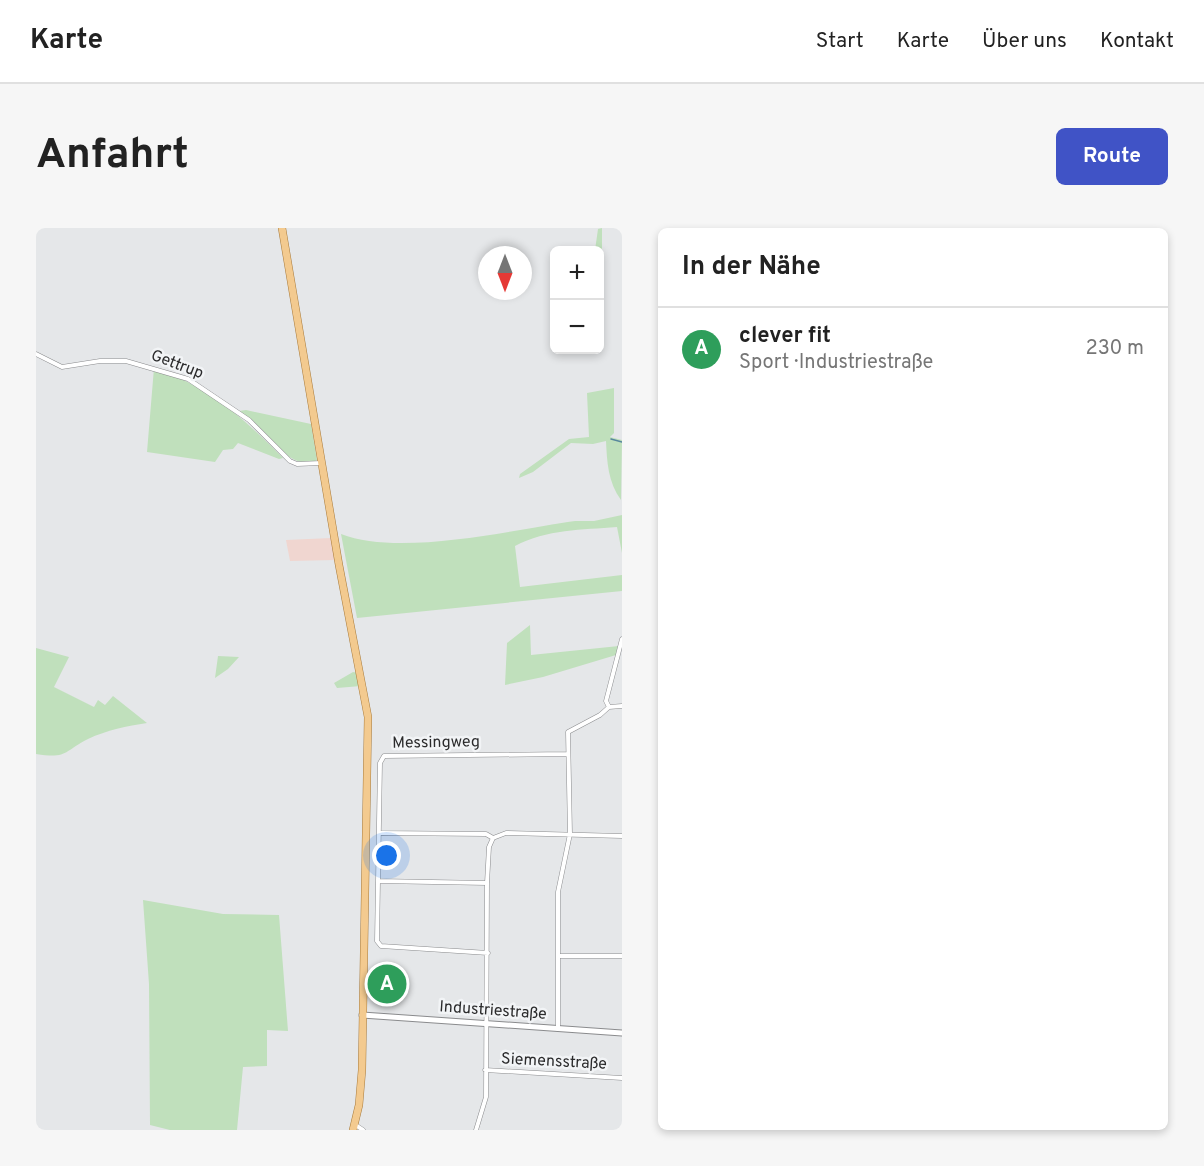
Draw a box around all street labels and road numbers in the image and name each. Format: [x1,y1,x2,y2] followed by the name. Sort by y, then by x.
[148,346,206,384] street label: Gettrup
[392,732,480,754] street label: Messingweg
[439,997,547,1025] street label: Industriestraße
[501,1049,607,1075] street label: Siemensstraße

